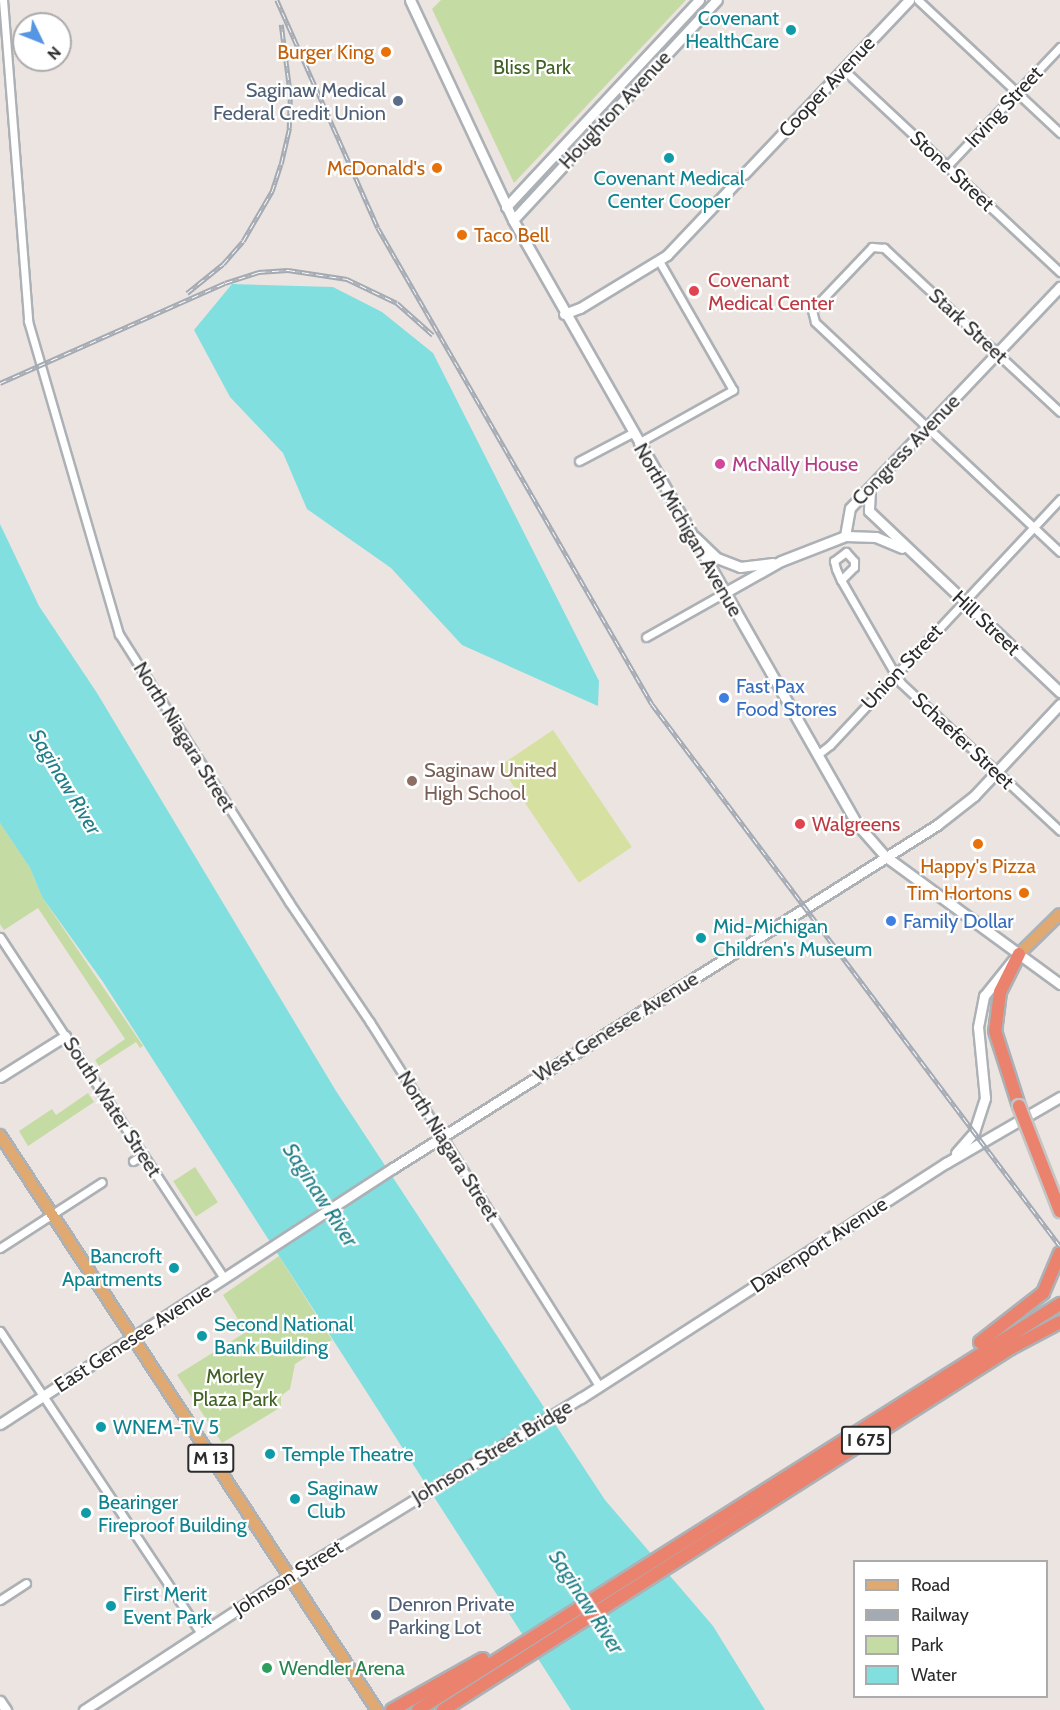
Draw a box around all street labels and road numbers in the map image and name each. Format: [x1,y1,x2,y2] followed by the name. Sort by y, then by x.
[774,31,880,143] street label: Cooper Avenue
[554,46,676,174] street label: Houghton Avenue
[960,61,1048,153] street label: Irving Street
[905,126,999,216] street label: Stone Street
[924,283,1012,369] street label: Stark Street
[847,390,965,510] street label: Congress Avenue
[629,439,747,621] street label: North Michigan Avenue
[947,586,1025,660] street label: Hill Street
[857,619,947,715] street label: Union Street
[128,658,240,816] street label: North Niagara Street
[907,688,1019,794] street label: Schaefer Street
[529,967,703,1087] street label: West Genesee Avenue
[58,1033,166,1181] street label: South Water Street
[392,1067,504,1225] street label: North Niagara Street
[746,1192,892,1298] street label: Davenport Avenue
[50,1278,216,1398] street label: East Genesee Avenue
[408,1395,576,1509] street label: Johnson Street Bridge
[840,1425,892,1455] road number: I 675
[187,1443,235,1473] road number: M 13
[229,1535,347,1621] street label: Johnson Street

